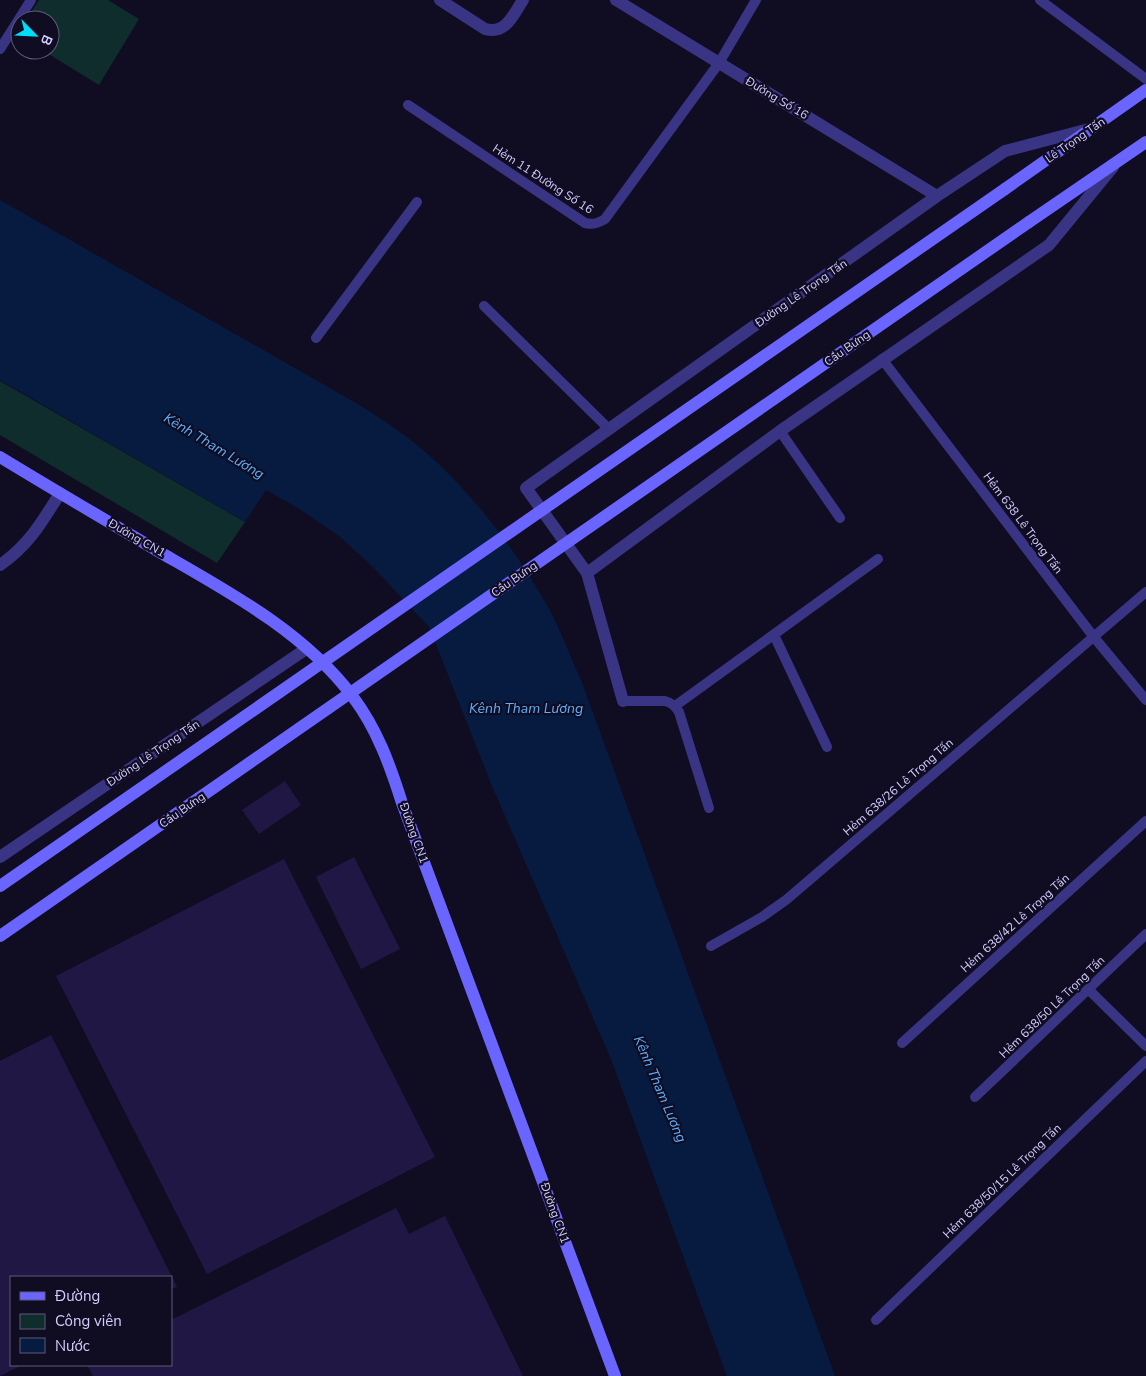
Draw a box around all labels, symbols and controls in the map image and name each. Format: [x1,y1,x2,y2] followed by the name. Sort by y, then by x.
[10,10,60,60] north arrow
[36,32,57,48] text: B
[742,72,811,123] street label: Đường Số 16
[1042,114,1108,166] street label: Lê Trọng Tấn
[490,140,596,218] street label: Hẻm 11 Đường Số 16
[751,255,850,331] street label: Đường Lê Trọng Tấn
[821,326,873,370] street label: Cầu Bưng
[160,408,268,484] water label: Kênh Tham Lương
[980,469,1066,577] street label: Hẻm 638 Lê Trọng Tấn
[105,515,168,561] street label: Đường CN1
[488,557,540,601] street label: Cầu Bưng
[469,699,583,718] water label: Kênh Tham Lương
[103,716,203,791] street label: Đường Lê Trọng Tấn
[840,735,956,839] street label: Hẻm 638/26 Lê Trọng Tấn
[156,788,208,832] street label: Cầu Bưng
[395,800,432,866] street label: Đường CN1
[957,870,1073,976] street label: Hẻm 638/42 Lê Trọng Tấn
[996,952,1108,1062] street label: Hẻm 638/50 Lê Trọng Tấn
[629,1033,691,1145] water label: Kênh Tham Lương
[939,1120,1065,1242] street label: Hẻm 638/50/15 Lê Trọng Tấn
[536,1180,573,1246] street label: Đường CN1
[10,1276,172,1366] legend
[54,1286,100,1306] text: Đường
[55,1311,122,1331] text: Công viên
[55,1336,90,1356] text: Nước

